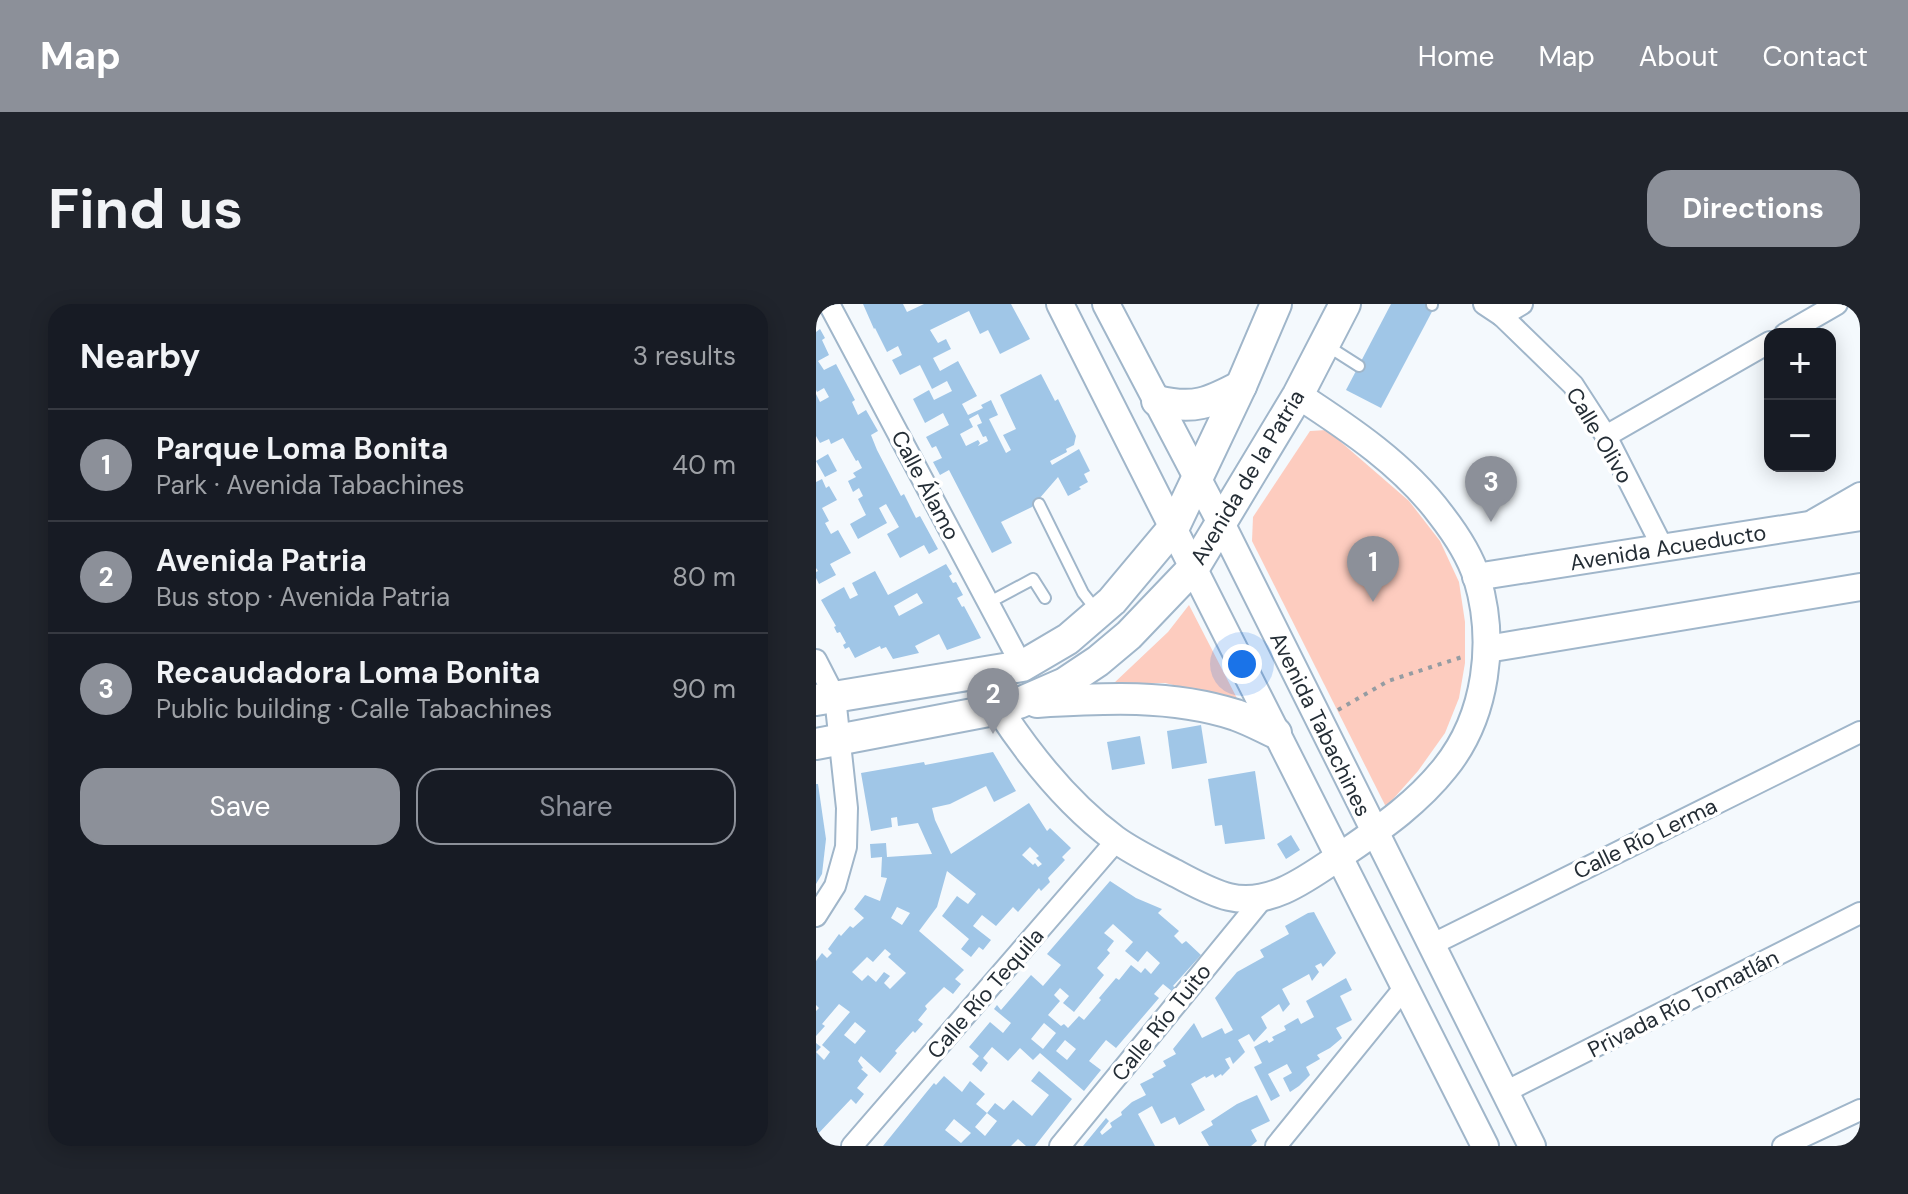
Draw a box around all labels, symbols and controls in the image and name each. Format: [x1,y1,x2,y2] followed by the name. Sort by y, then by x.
[40,31,121,81] text: Map
[1418,38,1494,75] text: Home
[1538,38,1595,75] text: Map
[1639,38,1718,75] text: About
[1762,38,1868,75] text: Contact
[1647,170,1860,247] button: Directions
[48,172,243,245] text: Find us
[1764,328,1836,472] map controls
[1764,328,1836,400] button: +
[80,334,200,379] text: Nearby
[633,339,736,373] text: 3 results
[1560,382,1640,489] street label: Calle Olivo
[1184,384,1311,570] street label: Avenida de la Patria
[1764,400,1836,472] button: −
[885,425,967,545] street label: Calle Álamo
[156,429,448,468] text: Parque Loma Bonita
[101,448,111,482] text: 1
[672,448,736,482] text: 40 m
[1465,456,1517,522] pin: 3
[156,468,465,502] text: Park · Avenida Tabachines
[1568,518,1768,577] street label: Avenida Acueducto
[1347,536,1399,602] pin: 1
[156,541,367,580] text: Avenida Patria
[98,560,114,594] text: 2
[672,560,736,594] text: 80 m
[156,580,450,614] text: Bus stop · Avenida Patria
[1263,627,1378,821] street label: Avenida Tabachines
[1222,644,1262,684] your location
[156,653,540,692] text: Recaudadora Loma Bonita
[967,668,1019,734] pin: 2
[98,672,114,706] text: 3
[672,672,736,706] text: 90 m
[156,692,552,726] text: Public building · Calle Tabachines
[80,768,400,845] button: Save
[416,768,736,845] button: Share
[1569,791,1722,886] street label: Calle Río Lerma
[921,922,1050,1065] street label: Calle Río Tequila
[1583,943,1784,1064] street label: Privada Río Tomatlán
[1105,958,1218,1087] street label: Calle Río Tuito

